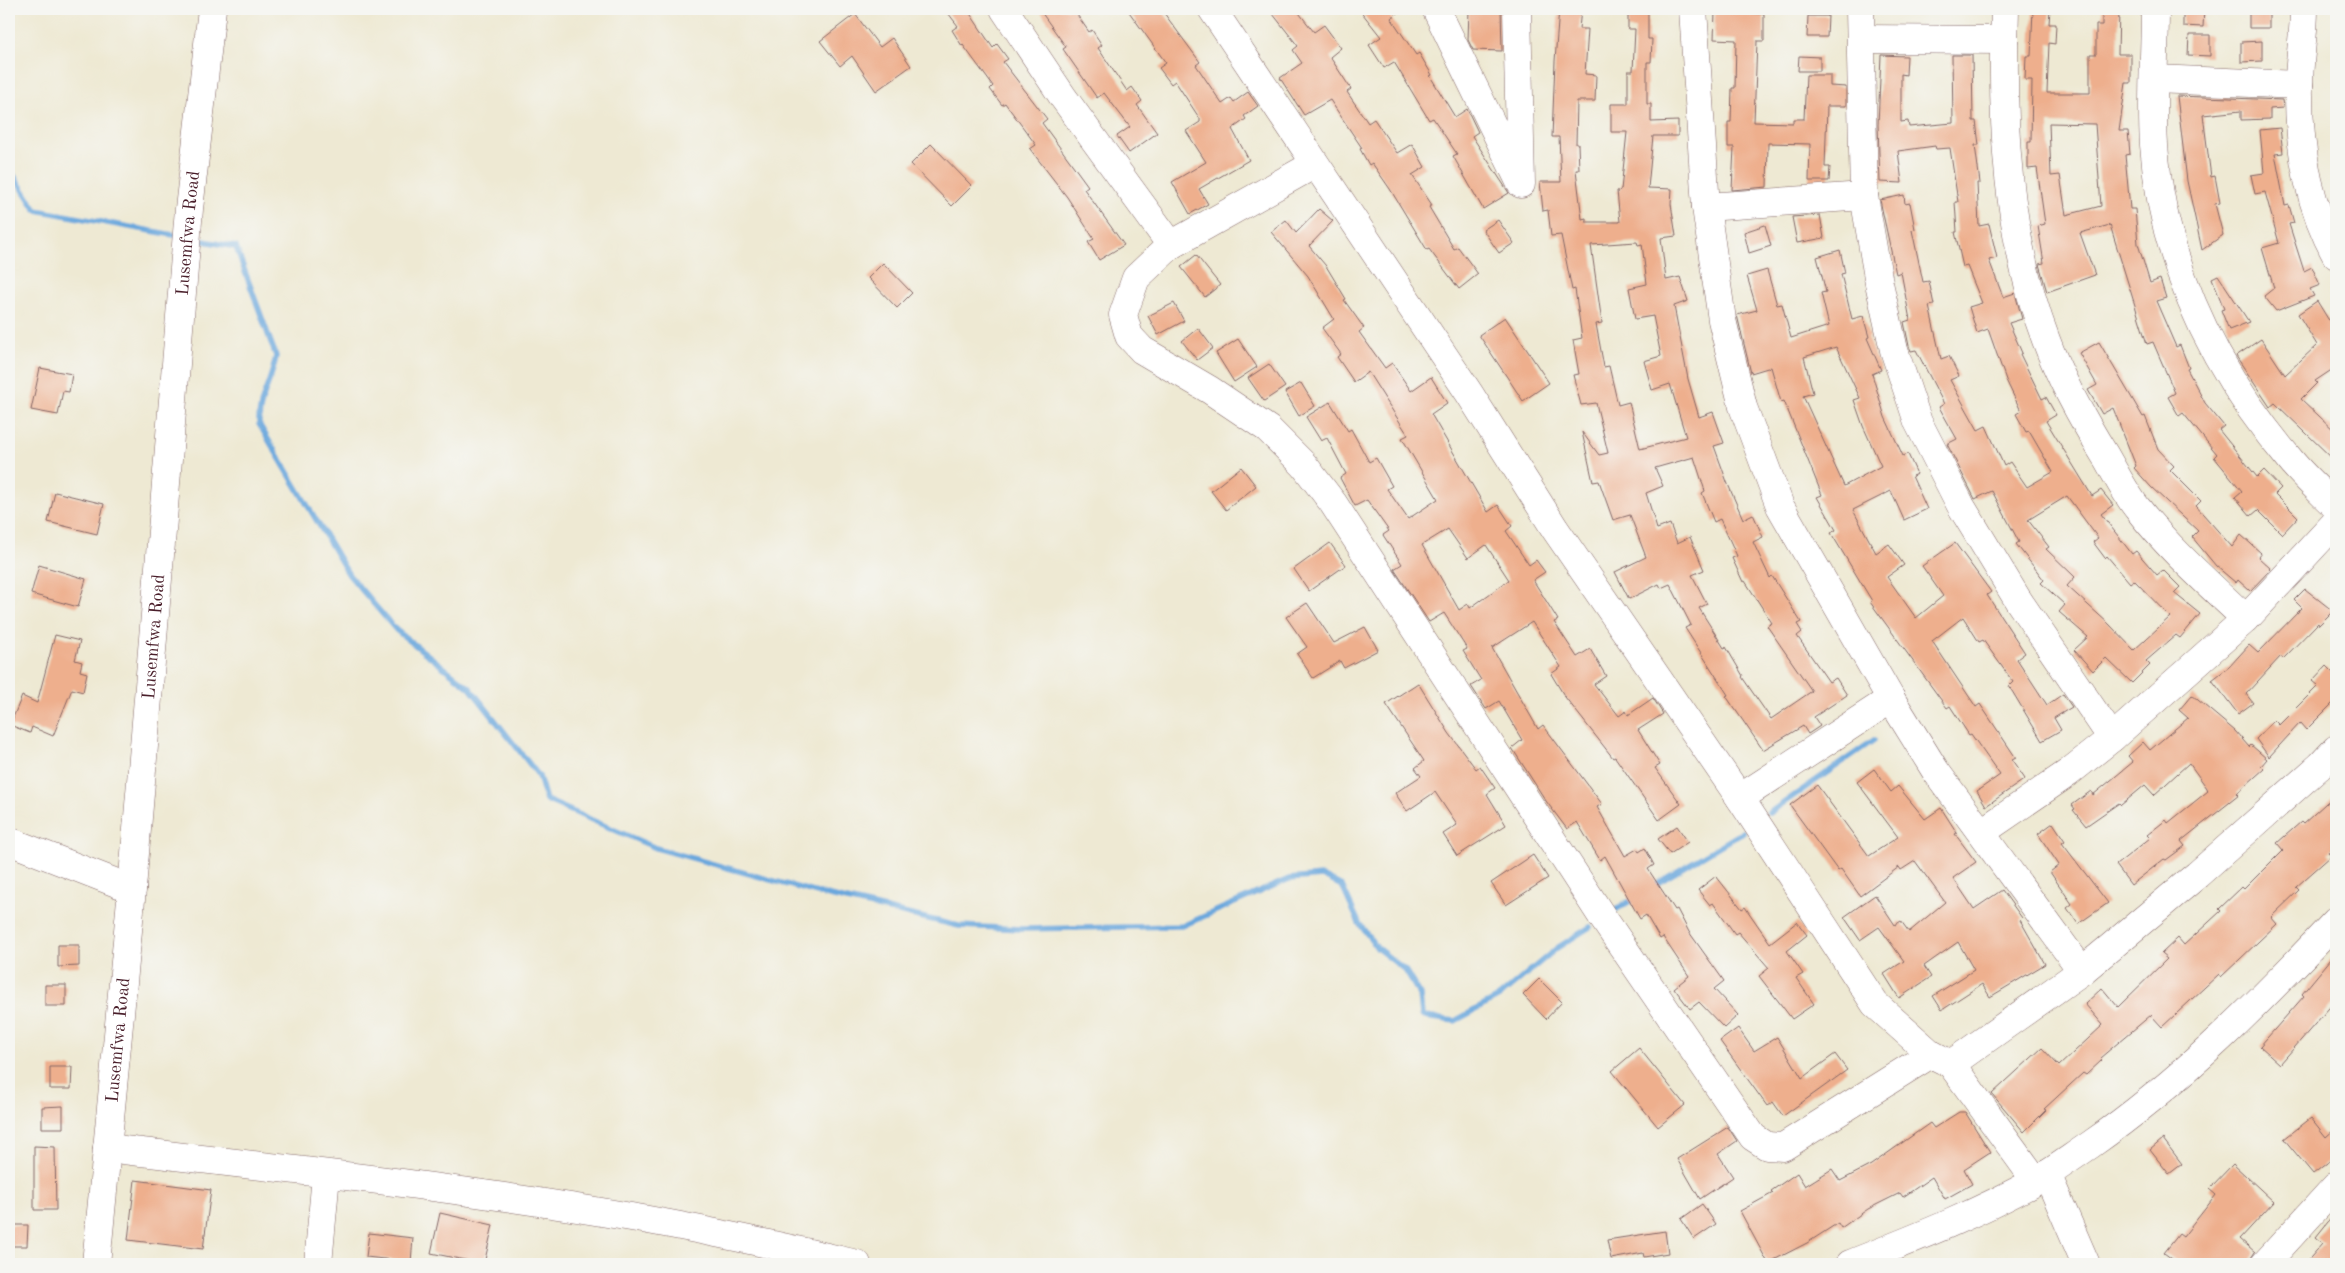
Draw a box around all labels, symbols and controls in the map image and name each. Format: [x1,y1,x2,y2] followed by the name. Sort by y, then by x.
[174,170,203,296] street label: Lusemfwa Road
[140,573,168,700] street label: Lusemfwa Road
[104,977,133,1103] street label: Lusemfwa Road

